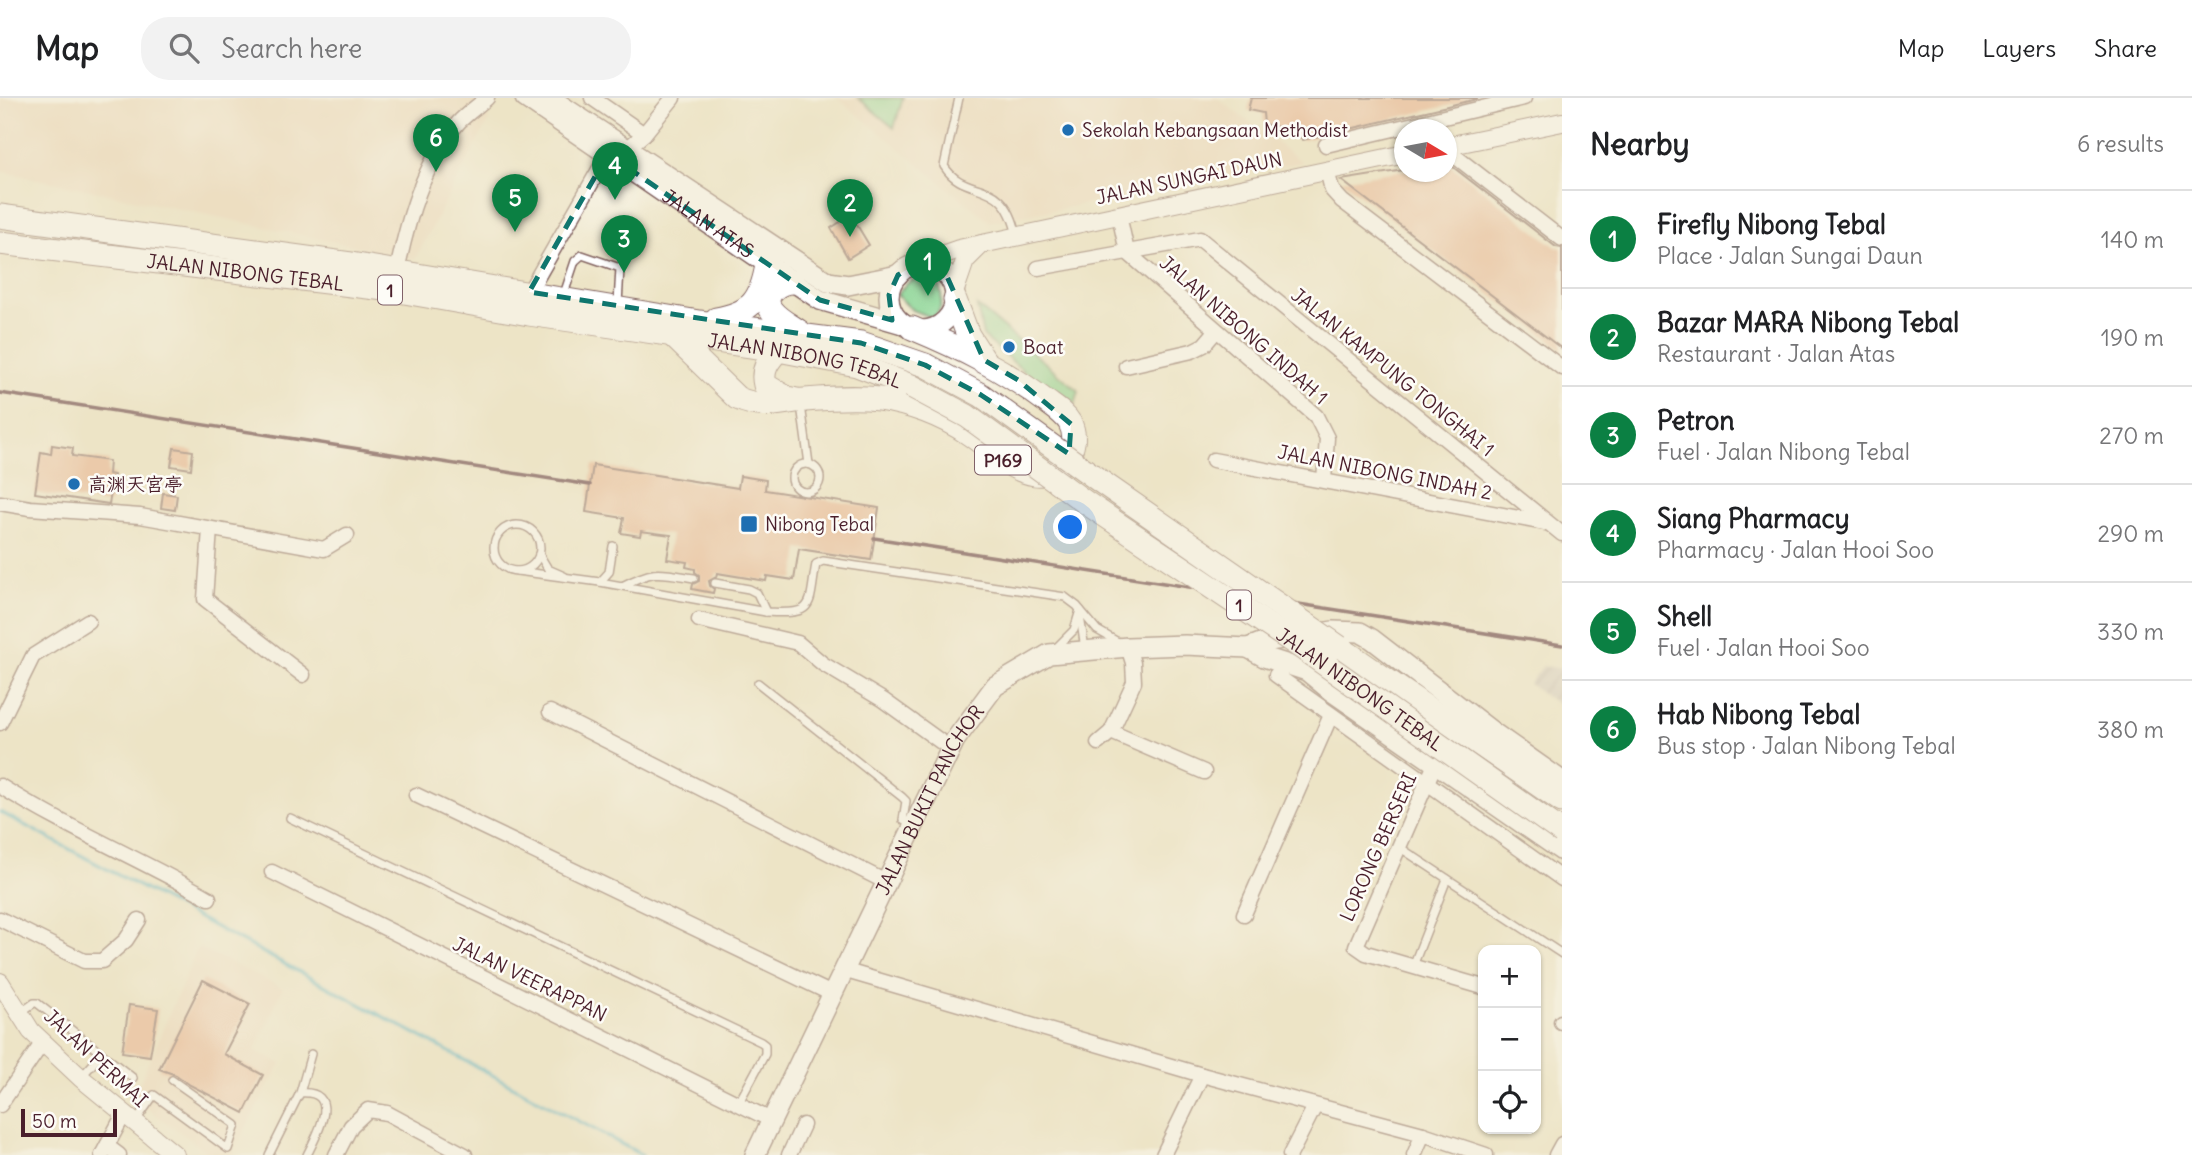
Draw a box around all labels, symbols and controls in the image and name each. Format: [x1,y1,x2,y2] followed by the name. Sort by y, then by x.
[141,17,631,80] search box
[35,27,99,69] text: Map
[165,29,203,67] icon: search
[221,32,362,65] text: Search here
[1898,33,1944,63] text: Map
[1982,33,2056,63] text: Layers
[2094,33,2157,63] text: Share
[413,114,459,172] pin: 6
[1082,118,1348,142] place label: Sekolah Kebangsaan Methodist
[1394,119,1457,182] north arrow
[1060,122,1076,138] marker: Sekolah Kebangsaan Methodist
[1590,125,1690,163] text: Nearby
[2077,129,2164,158] text: 6 results
[592,142,638,200] pin: 4
[1094,147,1284,209] street label: JALAN SUNGAI DAUN
[492,174,538,232] pin: 5
[827,179,873,237] pin: 2
[658,184,758,263] street label: JALAN ATAS
[1657,208,1886,241] text: Firefly Nibong Tebal
[601,215,647,273] pin: 3
[1608,225,1618,254] text: 1
[2101,225,2164,254] text: 140 m
[905,238,951,296] pin: 1
[1657,241,1923,270] text: Place · Jalan Sungai Daun
[145,249,345,296] street label: JALAN NIBONG TEBAL
[1155,250,1333,410] street label: JALAN NIBONG INDAH 1
[378,275,402,304] road number: 1
[1287,283,1499,461] street label: JALAN KAMPUNG TONGHAI 1
[1657,306,1959,339] text: Bazar MARA Nibong Tebal
[1607,323,1619,352] text: 2
[2101,323,2164,352] text: 190 m
[706,328,905,393] street label: JALAN NIBONG TEBAL
[1023,335,1063,359] place label: Boat
[1001,339,1017,355] marker: Boat
[1657,339,1895,368] text: Restaurant · Jalan Atas
[1657,404,1734,437] text: Petron
[1606,421,1620,450] text: 3
[2099,421,2164,450] text: 270 m
[1657,437,1910,466] text: Fuel · Jalan Nibong Tebal
[1276,439,1494,505] street label: JALAN NIBONG INDAH 2
[975,446,1031,474] road number: P169
[88,472,183,496] place label: 高渊天宫亭
[66,476,82,492] marker: 高渊天宫亭
[1657,502,1849,535] text: Siang Pharmacy
[1053,510,1087,544] your location
[765,512,874,536] place label: Nibong Tebal
[739,514,759,534] marker: Nibong Tebal
[1606,519,1620,548] text: 4
[2097,519,2164,548] text: 290 m
[1657,535,1934,564] text: Pharmacy · Jalan Hooi Soo
[1227,590,1251,620] road number: 1
[1657,600,1712,633] text: Shell
[1606,617,1620,646] text: 5
[2097,617,2164,646] text: 330 m
[1272,622,1448,756] street label: JALAN NIBONG TEBAL
[1657,633,1870,662] text: Fuel · Jalan Hooi Soo
[1657,698,1860,731] text: Hab Nibong Tebal
[870,700,989,899] street label: JALAN BUKIT PANCHOR
[1606,715,1620,744] text: 6
[2097,715,2164,744] text: 380 m
[1657,731,1956,760] text: Bus stop · Jalan Nibong Tebal
[1334,769,1422,925] street label: LORONG BERSERI
[449,931,611,1027] street label: JALAN VEERAPPAN
[1478,945,1541,1134] map controls
[1478,945,1541,1008] button: +
[39,1004,153,1112] street label: JALAN PERMAI
[1478,1008,1541,1071] button: −
[1478,1071,1541,1134] button: locate
[21,1106,117,1138] scale bar
[32,1109,77,1133] text: 50 m

